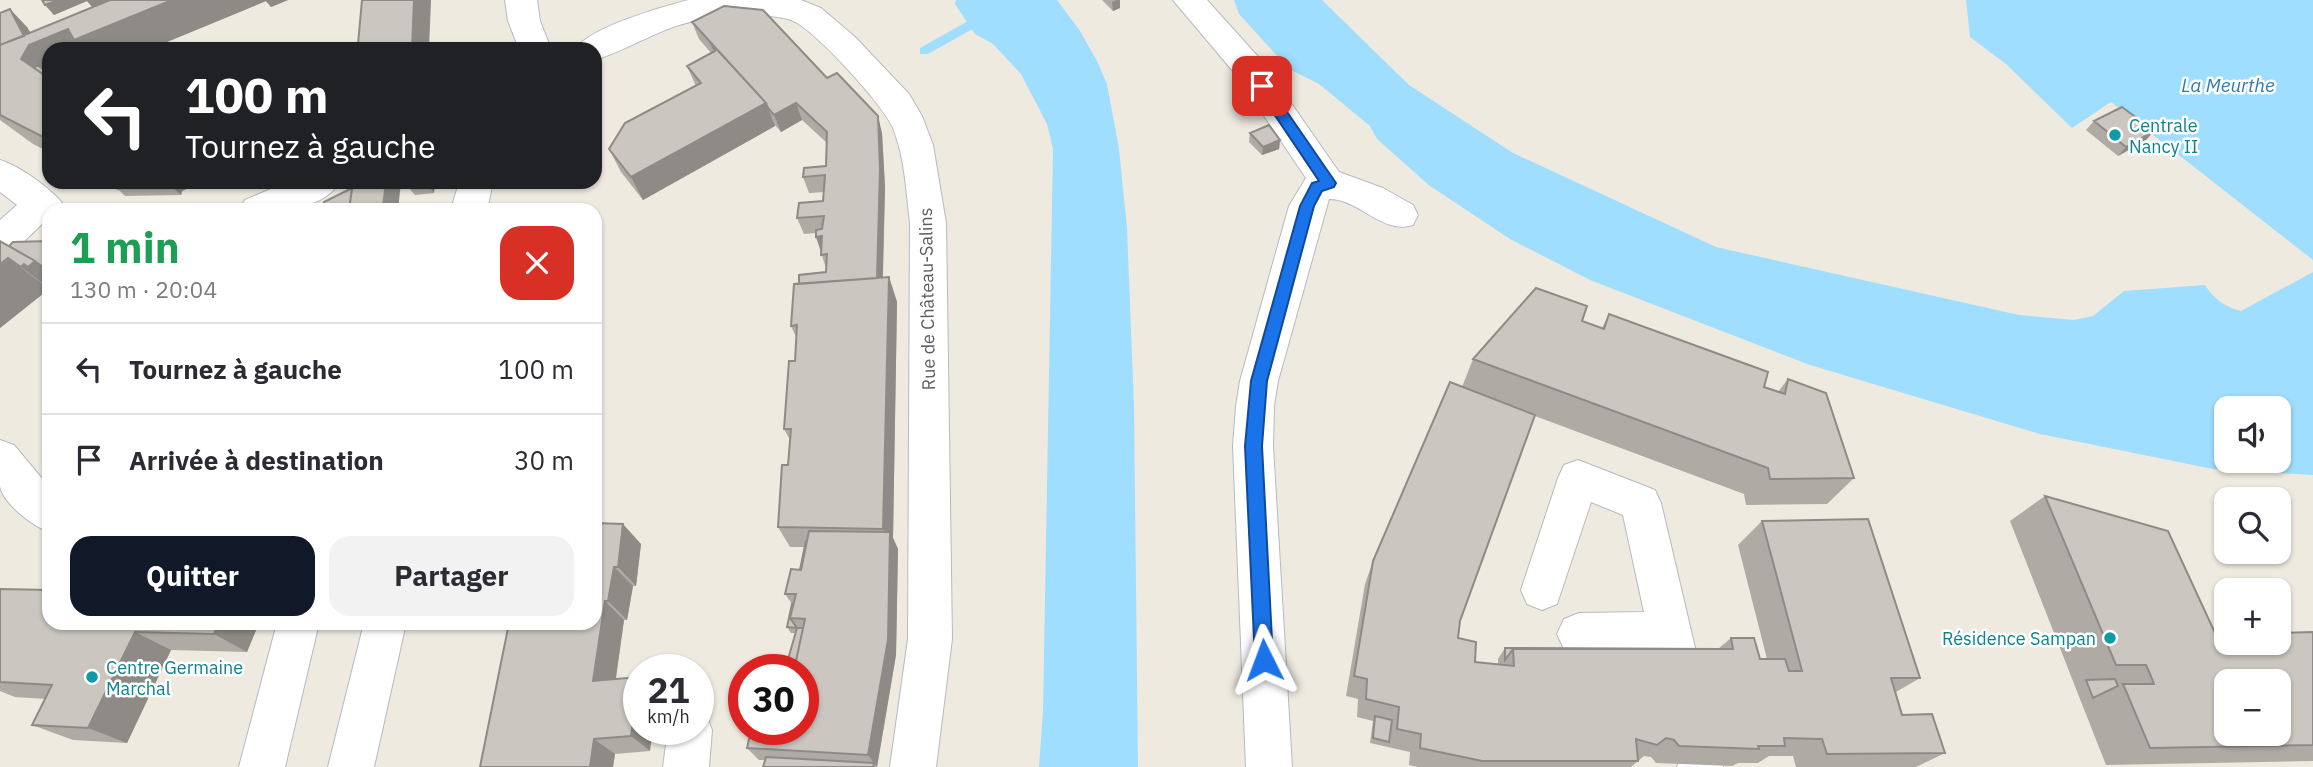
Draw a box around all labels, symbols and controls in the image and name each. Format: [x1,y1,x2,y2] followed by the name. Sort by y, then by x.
[1232,56,1292,116] pin
[185,63,329,126] text: 100 m
[1243,67,1281,105] icon: arrive
[70,70,161,161] icon: left
[2181,73,2275,97] water label: La Meurthe
[2129,114,2198,158] place label: Centrale Nancy II
[185,125,436,167] text: Tournez à gauche
[2107,127,2123,143] marker: Centrale Nancy II
[914,207,940,391] street label: Rue de Château-Salins
[70,220,180,275] text: 1 min
[500,226,574,300] button: close
[70,274,217,304] text: 130 m · 20:04
[70,350,108,388] icon: left
[129,352,342,386] text: Tournez à gauche
[498,352,574,386] text: 100 m
[2214,396,2291,746] map controls
[2214,396,2291,473] button: sound
[70,441,108,479] icon: arrive
[129,443,384,477] text: Arrivée à destination
[514,443,574,477] text: 30 m
[2214,487,2291,564] button: search
[70,536,315,616] button: Quitter
[329,536,574,616] button: Partager
[2214,578,2291,655] button: +
[1227,623,1301,697] position arrow
[1942,627,2096,650] place label: Résidence Sampan
[2102,630,2118,646] marker: Résidence Sampan
[728,654,819,745] speed limit sign: 30
[106,656,243,700] place label: Centre Germaine Marchal
[647,667,690,713] text: 21
[84,669,100,685] marker: Centre Germaine Marchal
[2214,669,2291,746] button: −
[647,705,690,728] text: km/h

